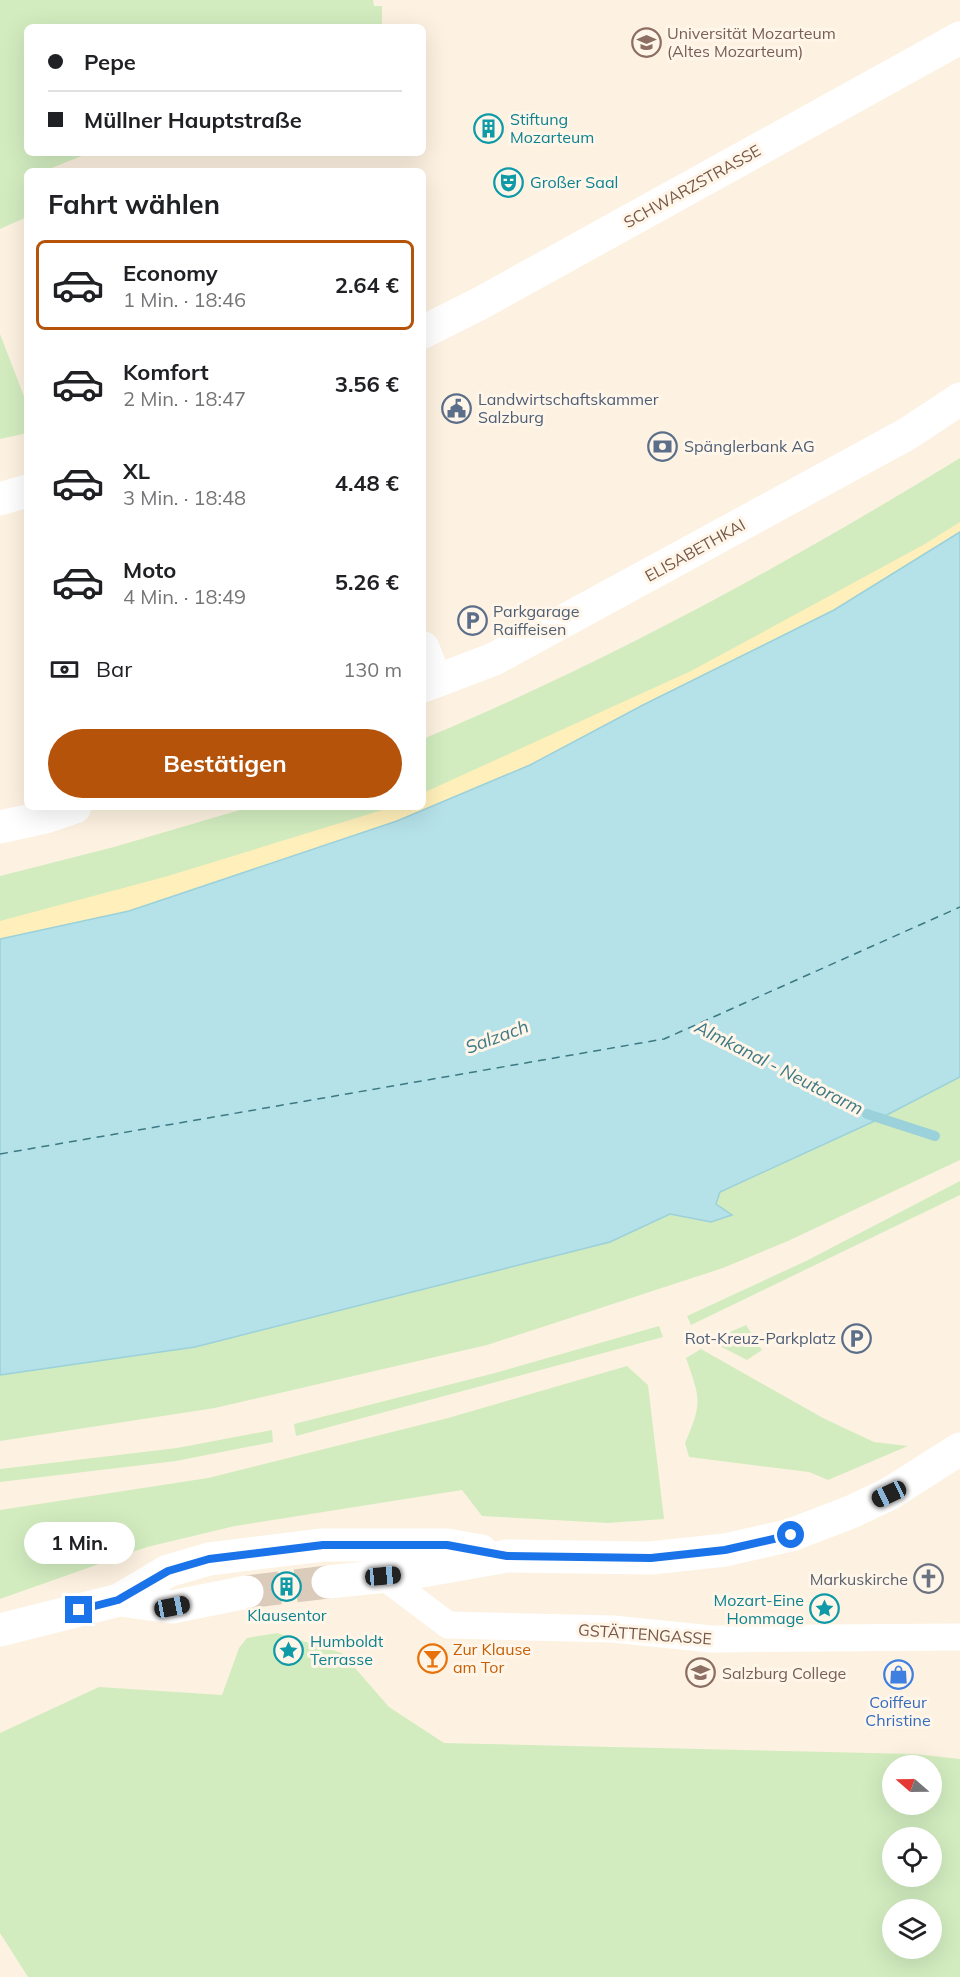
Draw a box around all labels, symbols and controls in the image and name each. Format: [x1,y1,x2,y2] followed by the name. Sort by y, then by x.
[667,23,836,61] place label: Universität Mozarteum (Altes Mozarteum)
[630,26,662,58] school or university icon: Universität Mozarteum (Altes Mozarteum)
[84,48,136,76] text: Pepe
[84,106,302,134] text: Müllner Hauptstraße
[510,109,594,147] place label: Stiftung Mozarteum
[473,112,505,144] building icon: Stiftung Mozarteum
[620,140,764,232] street label: SCHWARZSTRASSE
[493,166,525,198] theatre icon: Großer Saal
[530,172,618,192] place label: Großer Saal
[48,187,220,221] text: Fahrt wählen
[51,258,105,312] icon: car
[123,259,218,287] text: Economy
[335,271,399,299] text: 2.64 €
[123,287,246,312] text: 1 Min. · 18:46
[51,357,105,411] icon: car
[123,358,209,386] text: Komfort
[335,370,399,398] text: 3.56 €
[123,386,246,411] text: 2 Min. · 18:47
[478,389,659,427] place label: Landwirtschaftskammer Salzburg
[441,392,473,424] public building icon: Landwirtschaftskammer Salzburg
[647,430,679,462] bank icon: Spänglerbank AG
[684,436,815,456] place label: Spänglerbank AG
[51,456,105,510] icon: car
[123,457,150,485] text: XL
[335,469,399,497] text: 4.48 €
[123,485,246,510] text: 3 Min. · 18:48
[641,514,749,586] street label: ELISABETHKAI
[51,555,105,609] icon: car
[123,556,176,584] text: Moto
[335,568,399,596] text: 5.26 €
[123,584,246,609] text: 4 Min. · 18:49
[493,601,579,639] place label: Parkgarage Raiffeisen
[456,604,488,636] parking icon: Parkgarage Raiffeisen
[48,653,81,686] icon: cash
[96,655,132,683] text: Bar
[343,657,402,682] text: 130 m
[48,729,402,798] button: Bestätigen
[462,1014,532,1059] water label: Salzach
[690,1015,867,1120] water label: Almkanal - Neutorarm
[841,1322,873,1354] parking icon: Rot-Kreuz-Parkplatz
[685,1328,836,1348] place label: Rot-Kreuz-Parkplatz
[869,1478,909,1510] car
[777,1521,804,1548] route start
[23,1523,134,1565] callout: 1 Min.
[51,1530,108,1555] text: 1 Min.
[913,1563,945,1595] church icon: Markuskirche
[364,1565,402,1587] car
[810,1569,908,1589] place label: Markuskirche
[271,1571,303,1603] building icon: Klausentor
[714,1590,804,1628] place label: Mozart-Eine Hommage
[809,1593,841,1625] place icon: Mozart-Eine Hommage
[153,1595,191,1619] car
[65,1596,92,1623] route end
[247,1605,327,1625] place label: Klausentor
[577,1619,713,1649] street label: GSTÄTTENGASSE
[310,1631,384,1669] place label: Humboldt Terrasse
[273,1634,305,1666] place icon: Humboldt Terrasse
[453,1639,531,1677] place label: Zur Klause am Tor
[416,1642,448,1674] bar icon: Zur Klause am Tor
[685,1657,717,1689] school or university icon: Salzburg College
[882,1658,914,1690] shop icon: Coiffeur Christine
[722,1663,846,1683] place label: Salzburg College
[865,1692,931,1730] place label: Coiffeur Christine
[882,1755,942,1815] north arrow
[882,1755,942,1959] map controls
[882,1827,942,1887] button: locate
[882,1899,942,1959] button: layers

